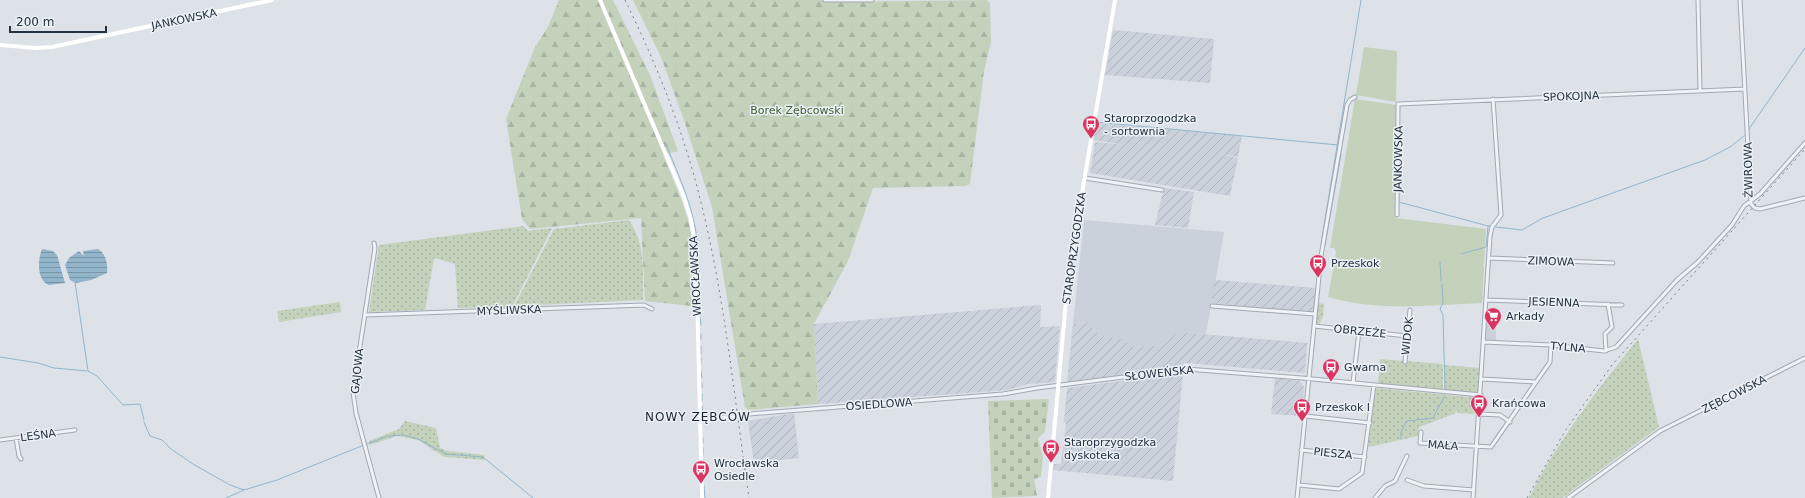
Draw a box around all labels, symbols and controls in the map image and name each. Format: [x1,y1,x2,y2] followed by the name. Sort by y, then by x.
[149,6,218,33] street label: JANKOWSKA
[10,8,106,34] scale bar
[16,15,54,29] text: 200 m
[1543,89,1600,104] street label: SPOKOJNA
[750,104,844,117] park label: Borek Zębcowski
[1104,112,1196,138] place label: Staroprzogodzka - sortownia
[1081,114,1101,139] bus stop icon: Staroprzogodzka - sortownia
[1391,125,1406,193] street label: JANKOWSKA
[1742,142,1755,198] street label: ŻWIROWA
[1060,191,1089,305] street label: STAROPRZYGODZKA
[687,235,704,316] street label: WROCŁAWSKA
[1308,253,1328,278] bus stop icon: Przeskok
[1527,254,1575,269] street label: ZIMOWA
[1331,257,1380,270] place label: Przeskok
[1527,295,1580,310] street label: JESIENNA
[476,303,542,318] street label: MYŚLIWSKA
[1483,306,1503,331] supermarket icon: Arkady
[1506,310,1545,323] place label: Arkady
[1399,315,1416,356] street label: WIDOK
[1333,322,1387,341] street label: OBRZEŻE
[1549,339,1587,356] street label: TYLNA
[349,347,366,394] street label: GAJOWA
[1321,357,1341,382] bus stop icon: Gwarna
[1344,361,1386,374] place label: Gwarna
[1124,363,1195,384] street label: SŁOWEŃSKA
[1700,372,1769,416] street label: ZĘBCOWSKA
[1469,393,1489,418] bus stop icon: Krańcowa
[845,396,913,413] street label: OSIEDLOWA
[1292,397,1312,422] bus stop icon: Przeskok I
[1492,397,1546,410] place label: Krańcowa
[1315,401,1370,414] place label: Przeskok I
[645,409,751,424] district label: NOWY ZĘBCÓW
[19,427,57,444] street label: LEŚNA
[1064,436,1156,462] place label: Staroprzygodzka dyskoteka
[1041,438,1061,463] bus stop icon: Staroprzygodzka dyskoteka
[1427,438,1459,453] street label: MAŁA
[1313,445,1353,462] street label: PIESZA
[714,457,779,483] place label: Wrocławska Osiedle
[691,459,711,484] bus stop icon: Wrocławska Osiedle

